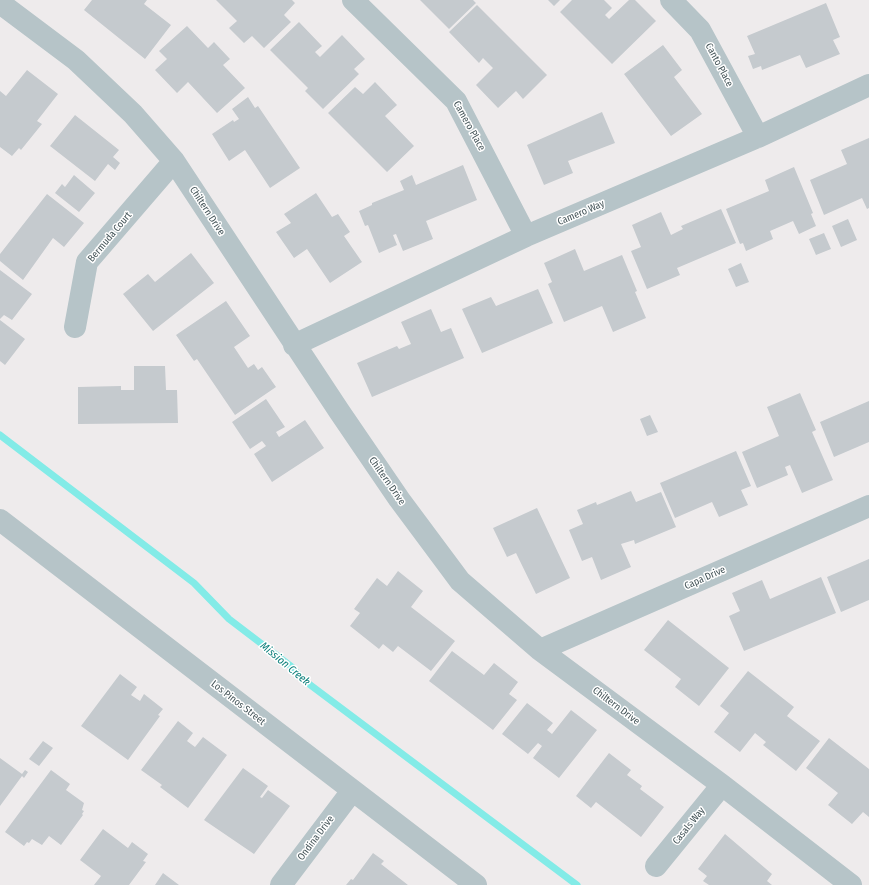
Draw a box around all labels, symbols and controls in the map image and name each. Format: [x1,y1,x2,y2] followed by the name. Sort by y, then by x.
[703,41,735,89] street label: Canto Place
[450,99,488,153] street label: Camero Place
[187,184,227,238] street label: Chiltern Drive
[556,198,606,228] street label: Camero Way
[86,210,134,264] street label: Bermuda Court
[366,455,408,507] street label: Chiltern Drive
[683,564,727,592] street label: Capa Drive
[257,639,313,689] water label: Mission Creek
[208,678,268,728] street label: Los Pinos Street
[590,684,642,728] street label: Chiltern Drive
[670,805,708,847] street label: Casals Way
[295,813,337,863] street label: Ondina Drive

